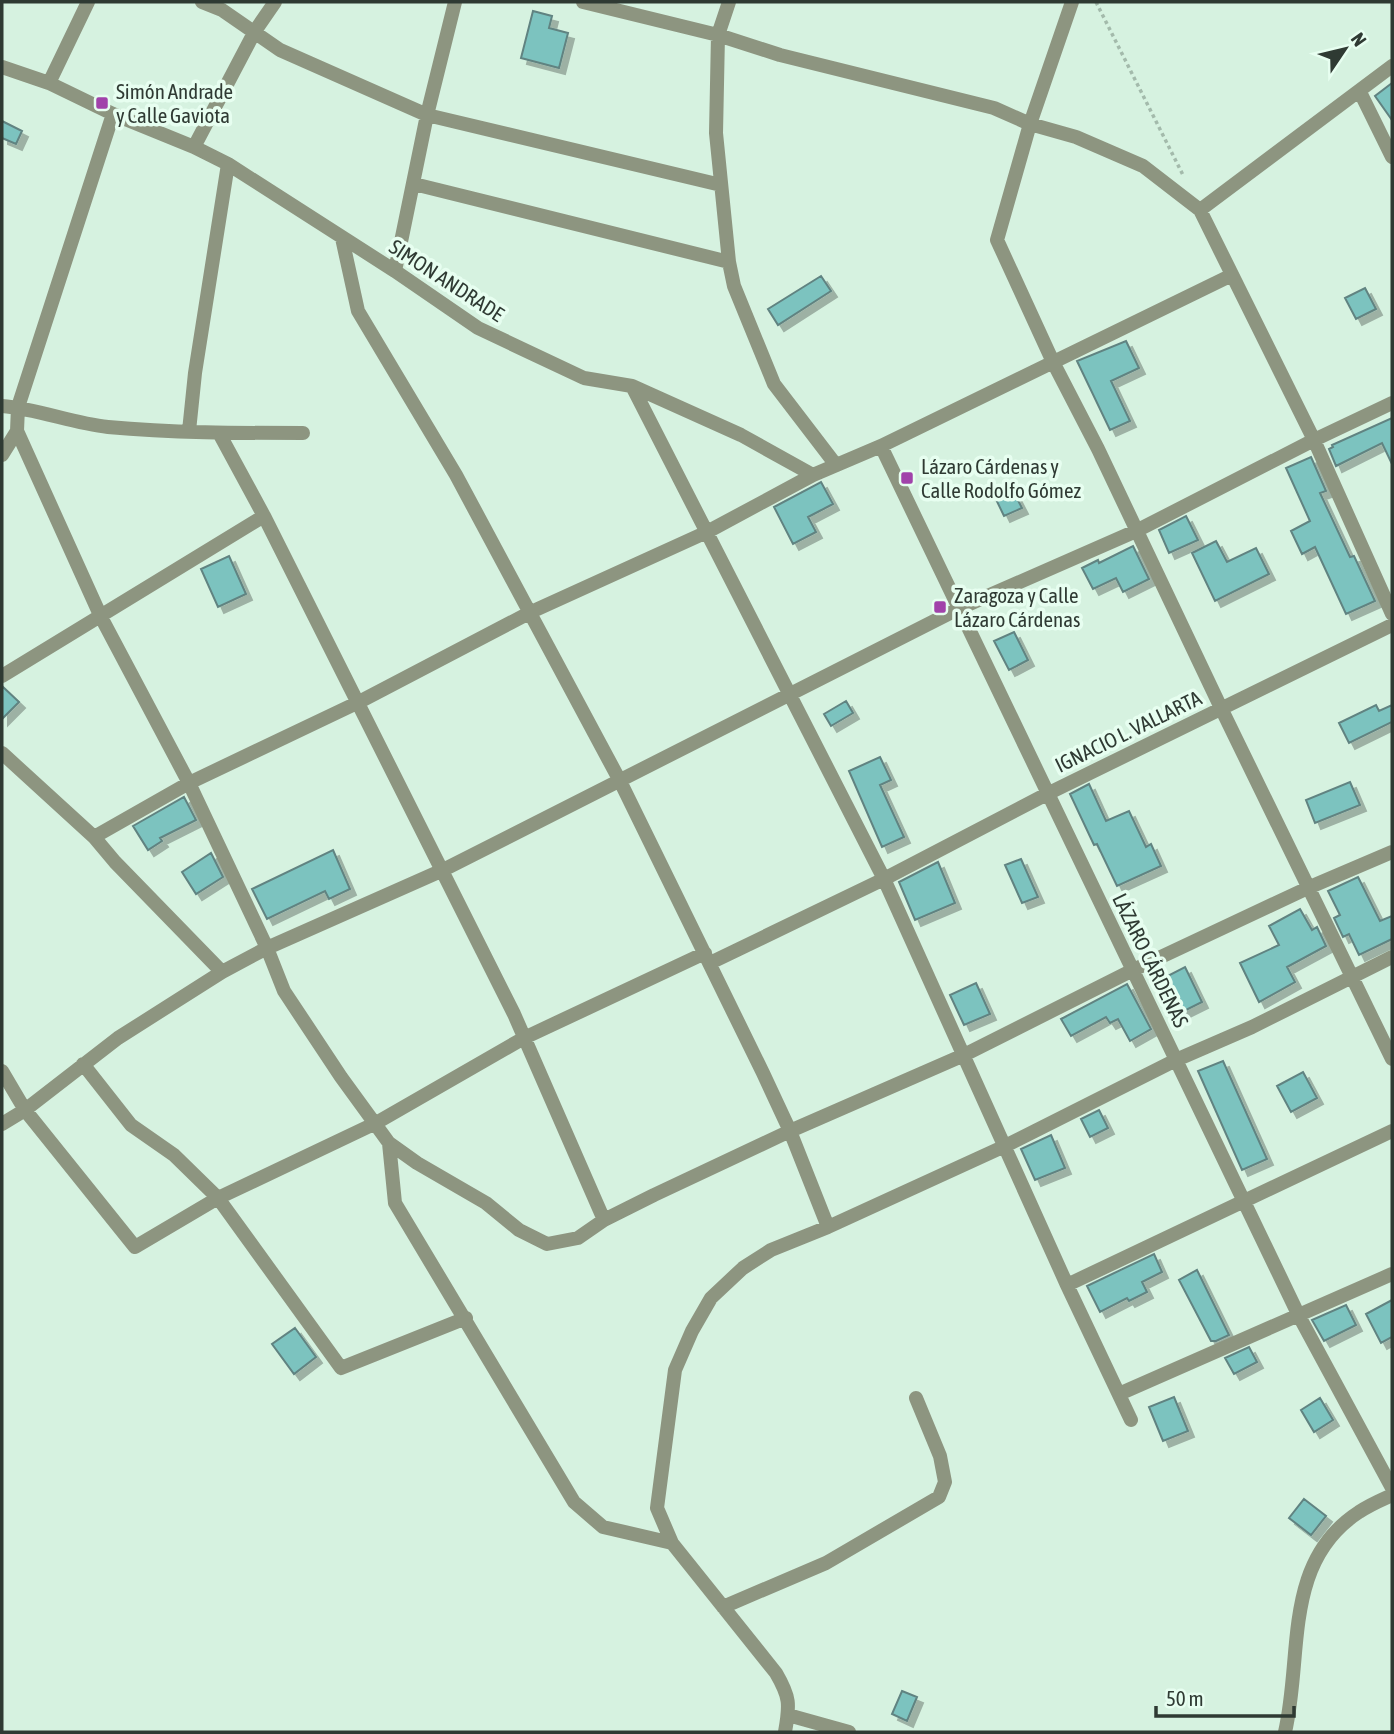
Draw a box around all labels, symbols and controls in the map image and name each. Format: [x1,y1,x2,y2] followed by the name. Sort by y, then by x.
[1310,14,1380,84] north arrow
[1347,28,1371,50] text: N
[116,79,233,127] place label: Simón Andrade y Calle Gaviota
[94,95,110,111] marker: Simón Andrade y Calle Gaviota
[385,234,509,326] street label: SIMON ANDRADE
[921,454,1082,502] place label: Lázaro Cárdenas y Calle Rodolfo Gómez
[899,470,915,486] marker: Lázaro Cárdenas y Calle Rodolfo Gómez
[954,583,1080,631] place label: Zaragoza y Calle Lázaro Cárdenas
[932,599,948,615] marker: Zaragoza y Calle Lázaro Cárdenas
[1051,685,1206,777] street label: IGNACIO L. VALLARTA
[1108,889,1194,1031] street label: LÁZARO CÁRDENAS
[1156,1674,1294,1718] scale bar
[1166,1686,1204,1710] text: 50 m

